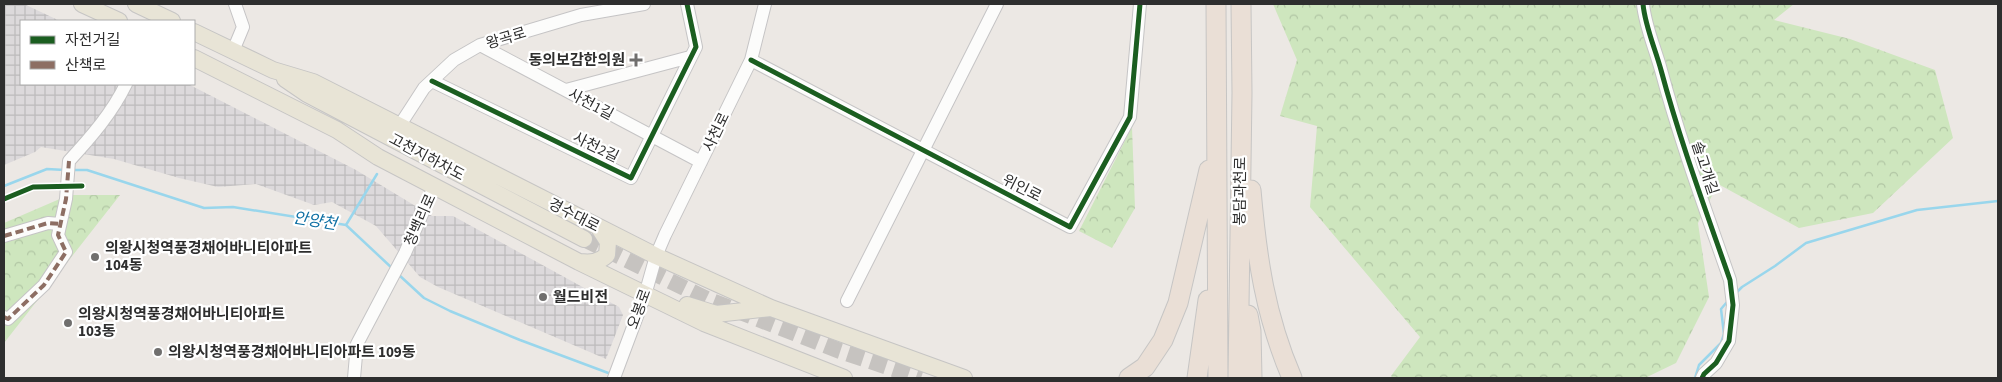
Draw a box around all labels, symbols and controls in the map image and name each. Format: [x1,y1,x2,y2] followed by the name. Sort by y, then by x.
[20,20,195,85] legend
[483,22,529,55] street label: 왕곡로
[65,30,120,51] text: 자전거길
[528,50,625,71] place label: 동의보감한의원
[629,53,643,67] marker: 동의보감한의원
[65,55,106,76] text: 산책로
[564,84,617,125] street label: 사천1길
[698,109,735,155] street label: 사천로
[569,127,622,168] street label: 사천2길
[385,129,468,186] street label: 고천지하차도
[1686,139,1723,198] street label: 솔고개길
[1229,156,1252,226] street label: 봉담과천로
[999,170,1045,207] street label: 위인로
[400,191,441,250] street label: 청백리로
[544,194,603,237] street label: 경수대로
[291,207,341,236] water label: 안양천
[105,238,312,276] place label: 의왕시청역풍경채어바니티아파트 104동
[89,251,101,263] marker: 의왕시청역풍경채어바니티아파트 104동
[623,286,656,332] street label: 오봉로
[553,287,608,308] place label: 월드비전
[537,291,549,303] marker: 월드비전
[78,304,285,342] place label: 의왕시청역풍경채어바니티아파트 103동
[62,317,74,329] marker: 의왕시청역풍경채어바니티아파트 103동
[168,342,416,363] place label: 의왕시청역풍경채어바니티아파트 109동
[152,346,164,358] marker: 의왕시청역풍경채어바니티아파트 109동

